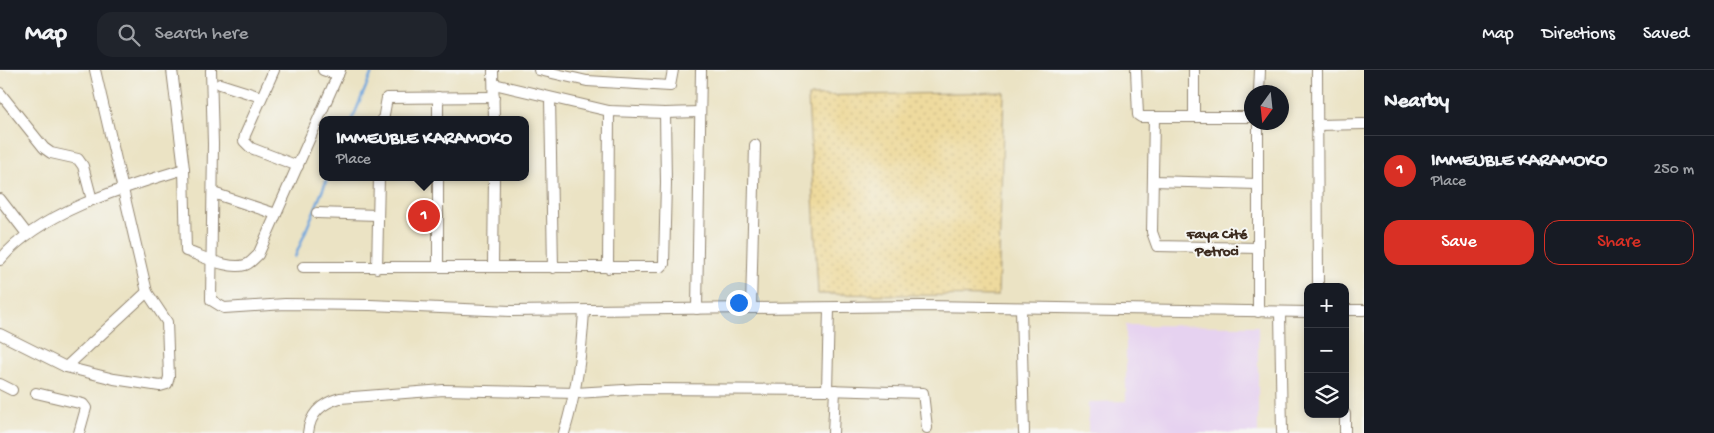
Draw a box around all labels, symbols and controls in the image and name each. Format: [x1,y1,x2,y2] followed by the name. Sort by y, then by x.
[97,12,447,57] search box
[25,20,67,49] text: Map
[115,21,143,49] icon: search
[155,23,248,46] text: Search here
[1482,24,1514,45] text: Map
[1542,24,1615,45] text: Directions
[1643,24,1689,45] text: Saved
[1244,85,1289,130] north arrow
[1384,90,1449,115] text: Nearby
[319,116,529,181] popup
[336,128,512,151] text: IMMEUBLE KARAMOKO
[1431,150,1607,173] text: IMMEUBLE KARAMOKO
[336,151,371,170] text: Place
[1397,161,1403,180] text: 1
[1654,161,1694,180] text: 250 m
[1431,173,1466,192] text: Place
[408,197,440,235] pin: 1
[1384,220,1534,265] button: Save
[1544,220,1694,265] button: Share
[1186,226,1249,261] district label: Faya Cité Petroci
[1304,283,1349,418] map controls
[1304,283,1349,328] button: +
[726,290,752,316] your location
[1304,328,1349,373] button: −
[1304,373,1349,418] button: layers

